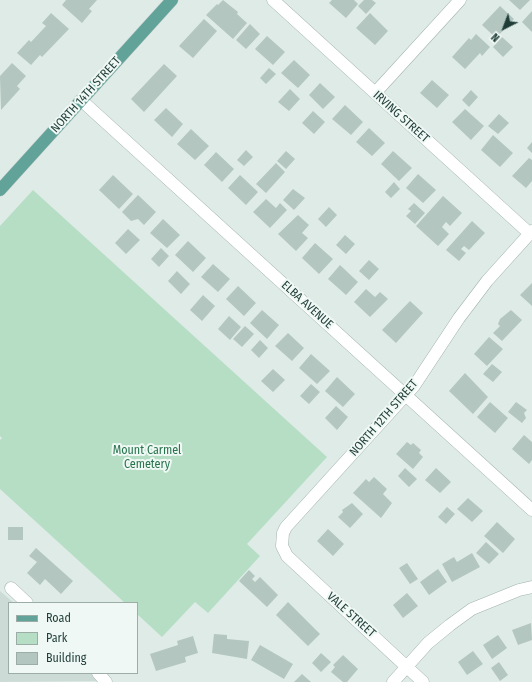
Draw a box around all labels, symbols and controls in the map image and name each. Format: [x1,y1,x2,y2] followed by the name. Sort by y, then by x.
[484,8,524,48] north arrow
[489,30,502,44] text: N
[48,54,124,136] street label: NORTH 14TH STREET
[370,88,432,146] street label: IRVING STREET
[278,278,336,332] street label: ELBA AVENUE
[347,377,421,459] street label: NORTH 12TH STREET
[113,444,181,472] park label: Mount Carmel Cemetery
[324,589,378,641] street label: VALE STREET
[8,602,138,674] legend
[46,611,71,625] text: Road
[46,631,67,645] text: Park
[46,651,86,665] text: Building

